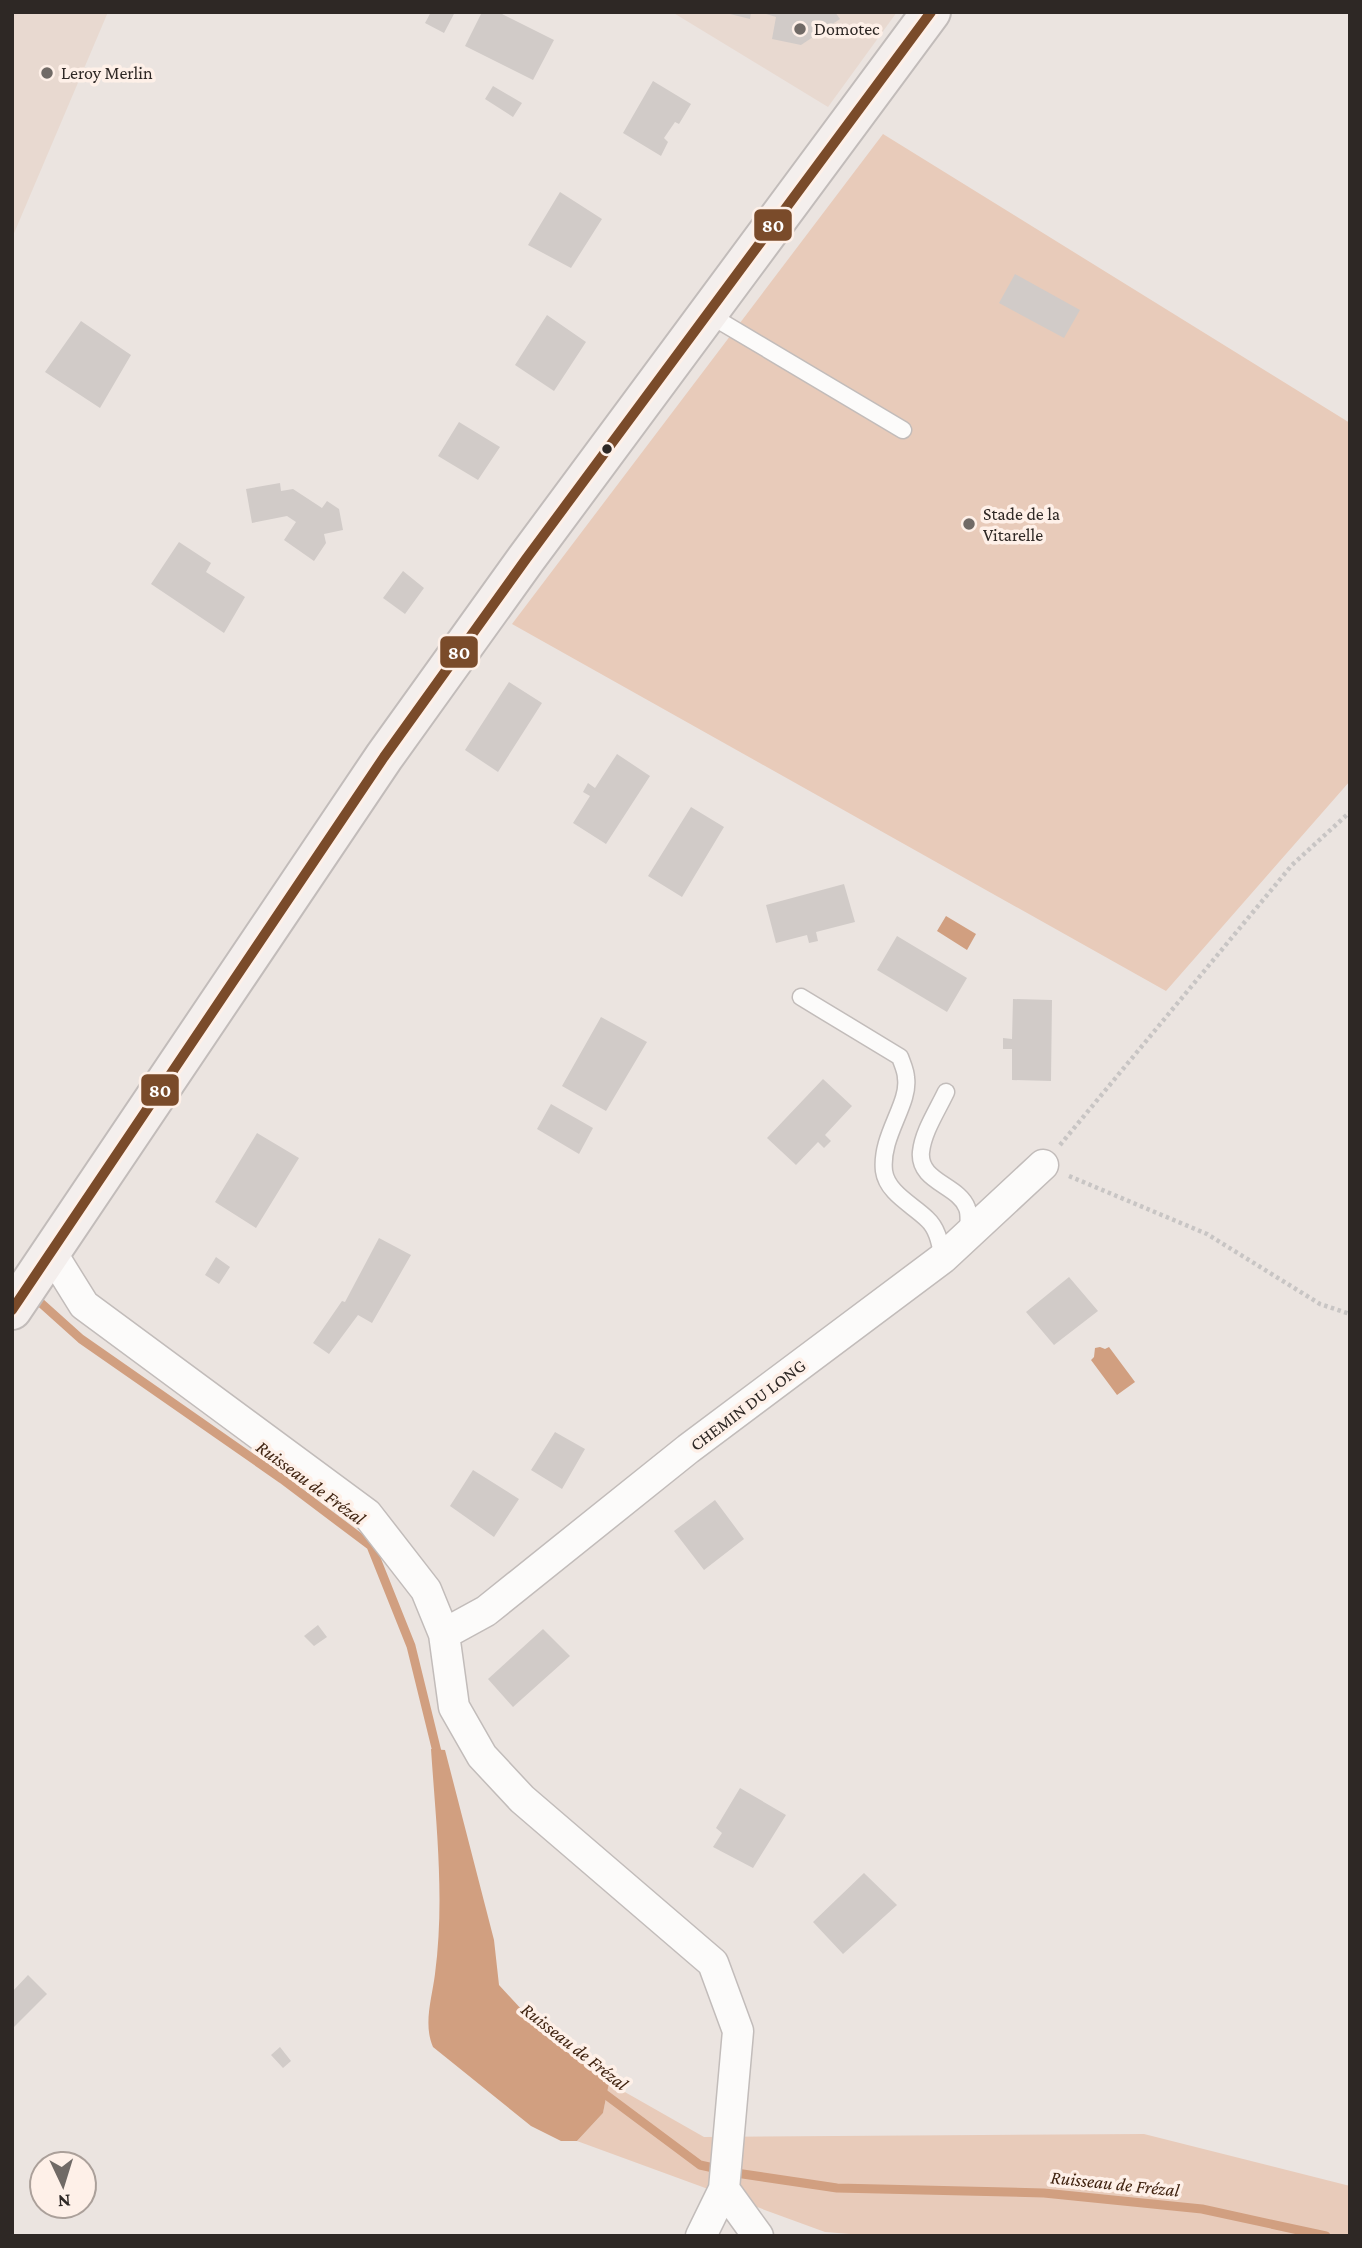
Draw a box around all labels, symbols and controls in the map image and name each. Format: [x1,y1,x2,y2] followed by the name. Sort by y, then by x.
[814,19,880,39] place label: Domotec
[792,21,808,37] marker: Domotec
[61,63,153,83] place label: Leroy Merlin
[39,65,55,81] marker: Leroy Merlin
[753,208,793,242] line badge: 80
[762,215,784,236] text: 80
[600,442,614,456] unlabelled marker
[983,504,1060,545] place label: Stade de la Vitarelle
[961,516,977,532] marker: Stade de la Vitarelle
[439,635,479,669] line badge: 80
[448,642,470,663] text: 80
[140,1073,180,1107] line badge: 80
[149,1080,171,1101] text: 80
[686,1355,810,1455] street label: CHEMIN DU LONG
[252,1436,369,1529] water label: Ruisseau de Frézal
[517,1998,632,2095] water label: Ruisseau de Frézal
[28,2150,98,2220] north arrow
[1050,2166,1181,2201] water label: Ruisseau de Frézal
[57,2191,71,2212] text: N

